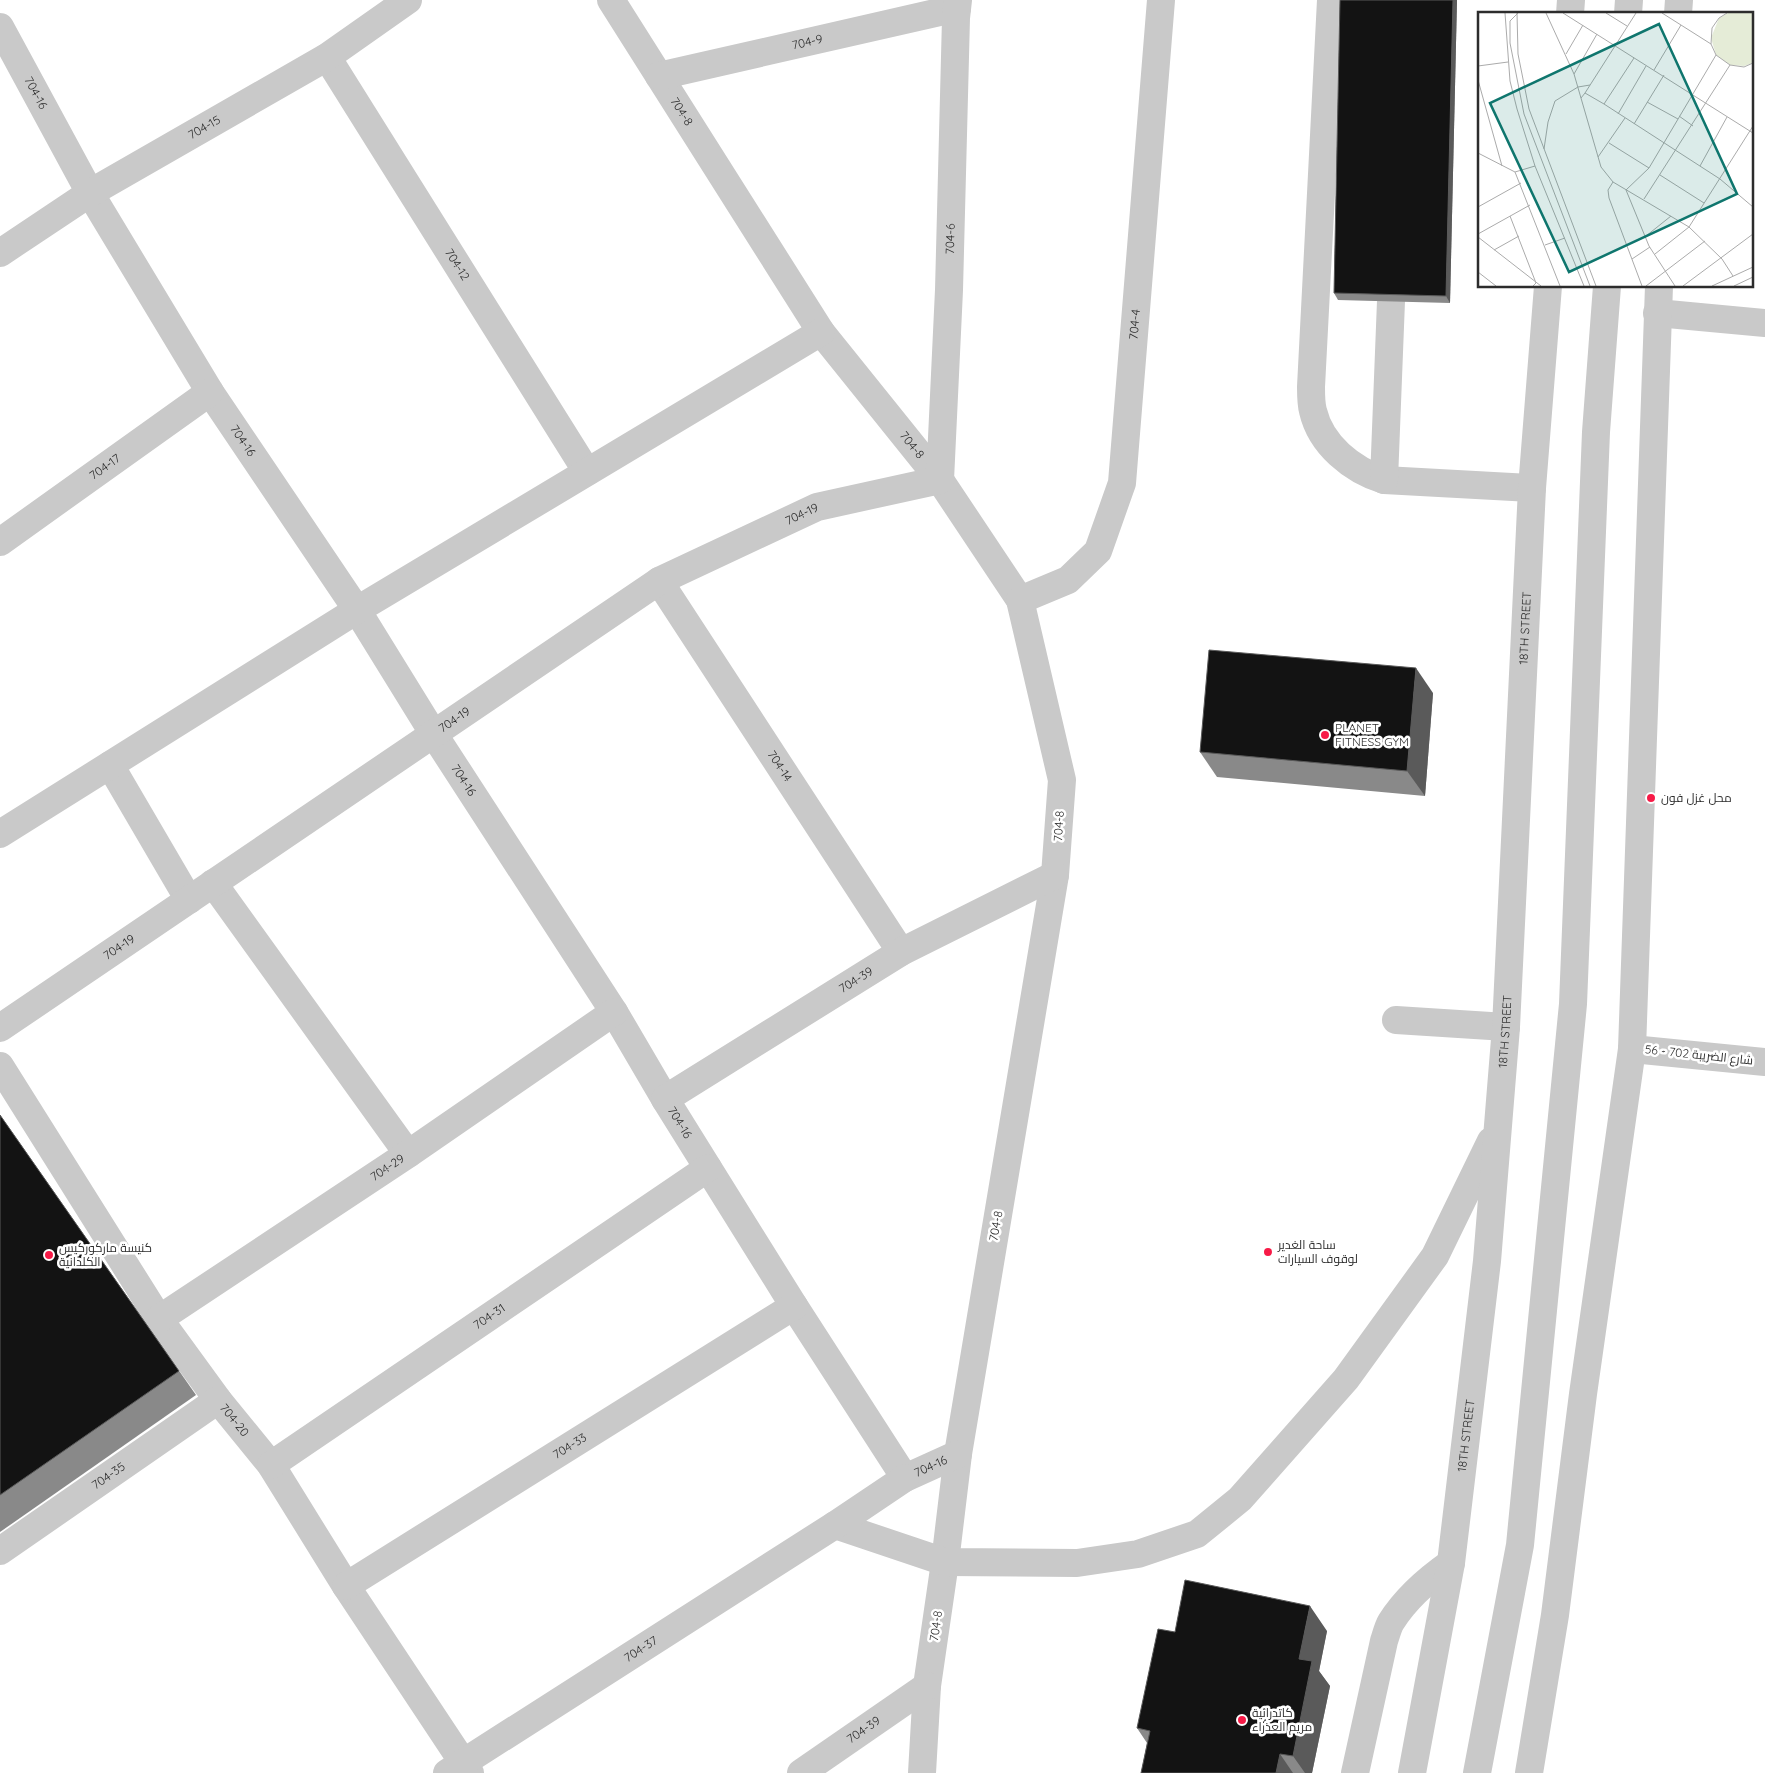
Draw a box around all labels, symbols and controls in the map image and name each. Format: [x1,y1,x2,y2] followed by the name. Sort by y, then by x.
[1478,12,1752,288] inset map
[790,31,824,52] street label: 704-9
[21,74,51,112] street label: 704-16
[667,94,697,128] street label: 704-8
[185,112,223,142] street label: 704-15
[942,223,958,254] street label: 704-6
[442,246,473,283] street label: 704-12
[1126,308,1143,340] street label: 704-4
[227,422,259,459] street label: 704-16
[897,428,928,462] street label: 704-8
[86,451,123,483] street label: 704-17
[783,499,821,528] street label: 704-19
[1515,591,1534,665] street label: 18TH STREET
[435,703,473,735] street label: 704-19
[1335,720,1409,749] place label: PLANET FITNESS GYM
[1319,729,1331,741] marker: PLANET FITNESS GYM
[764,747,796,784] street label: 704-14
[448,761,480,799] street label: 704-16
[1661,790,1732,805] place label: محل غزل فون
[1645,792,1657,804] marker: محل غزل فون
[1050,810,1067,842] street label: 704-8
[100,931,138,963] street label: 704-19
[836,963,876,996] street label: 704-39
[1495,995,1515,1068] street label: 18TH STREET
[1644,1041,1754,1069] street label: شارع الضريبة 702 - 56
[665,1104,696,1142] street label: 704-16
[367,1150,407,1184] street label: 704-29
[985,1209,1006,1242] street label: 704-8
[1277,1237,1358,1266] place label: ساحة الغدير لوقوف السيارات
[59,1240,152,1269] place label: كنيسة ماركوركيس الكلدانية
[1262,1246,1274,1258] marker: ساحة الغدير لوقوف السيارات
[43,1249,55,1261] marker: كنيسة ماركوركيس الكلدانية
[470,1300,508,1332] street label: 704-31
[1454,1398,1477,1473] street label: 18TH STREET
[217,1400,253,1439] street label: 704-20
[550,1430,589,1462] street label: 704-33
[912,1452,950,1480] street label: 704-16
[89,1459,128,1492] street label: 704-35
[926,1610,945,1642] street label: 704-8
[621,1632,660,1665] street label: 704-37
[1252,1705,1312,1735] place label: كاتدرائية مريم العذراء
[844,1712,883,1746] street label: 704-39
[1236,1714,1248,1726] marker: كاتدرائية مريم العذراء

